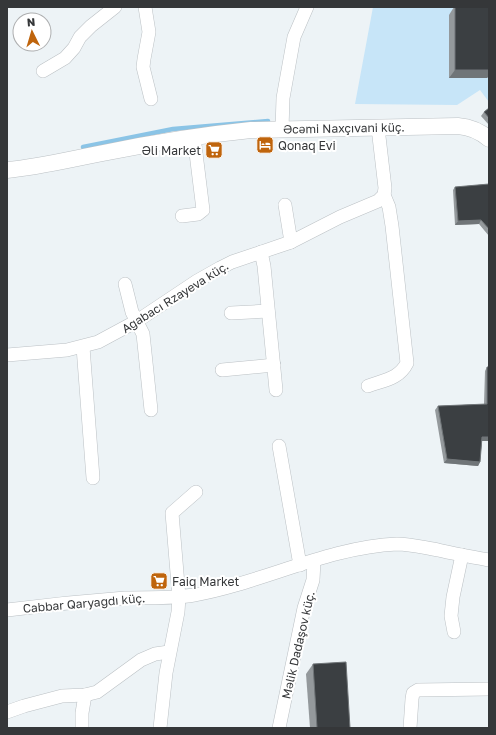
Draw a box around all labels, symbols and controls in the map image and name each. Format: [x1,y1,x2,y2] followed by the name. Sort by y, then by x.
[12,12,52,52] north arrow
[26,15,36,28] text: N
[283,119,405,137] street label: Əcəmi Naxçıvani küç.
[255,135,275,155] hotel icon: Qonaq Evi
[278,138,336,153] place label: Qonaq Evi
[204,140,224,160] supermarket icon: Əli Market
[142,143,201,158] place label: Əli Market
[119,258,231,336] street label: Ağabacı Rzayeva küç.
[149,571,169,591] supermarket icon: Faiq Market
[172,574,240,589] place label: Faiq Market
[22,590,146,616] street label: Cabbar Qaryağdı küç.
[278,590,318,700] street label: Məlik Dadaşov küç.

